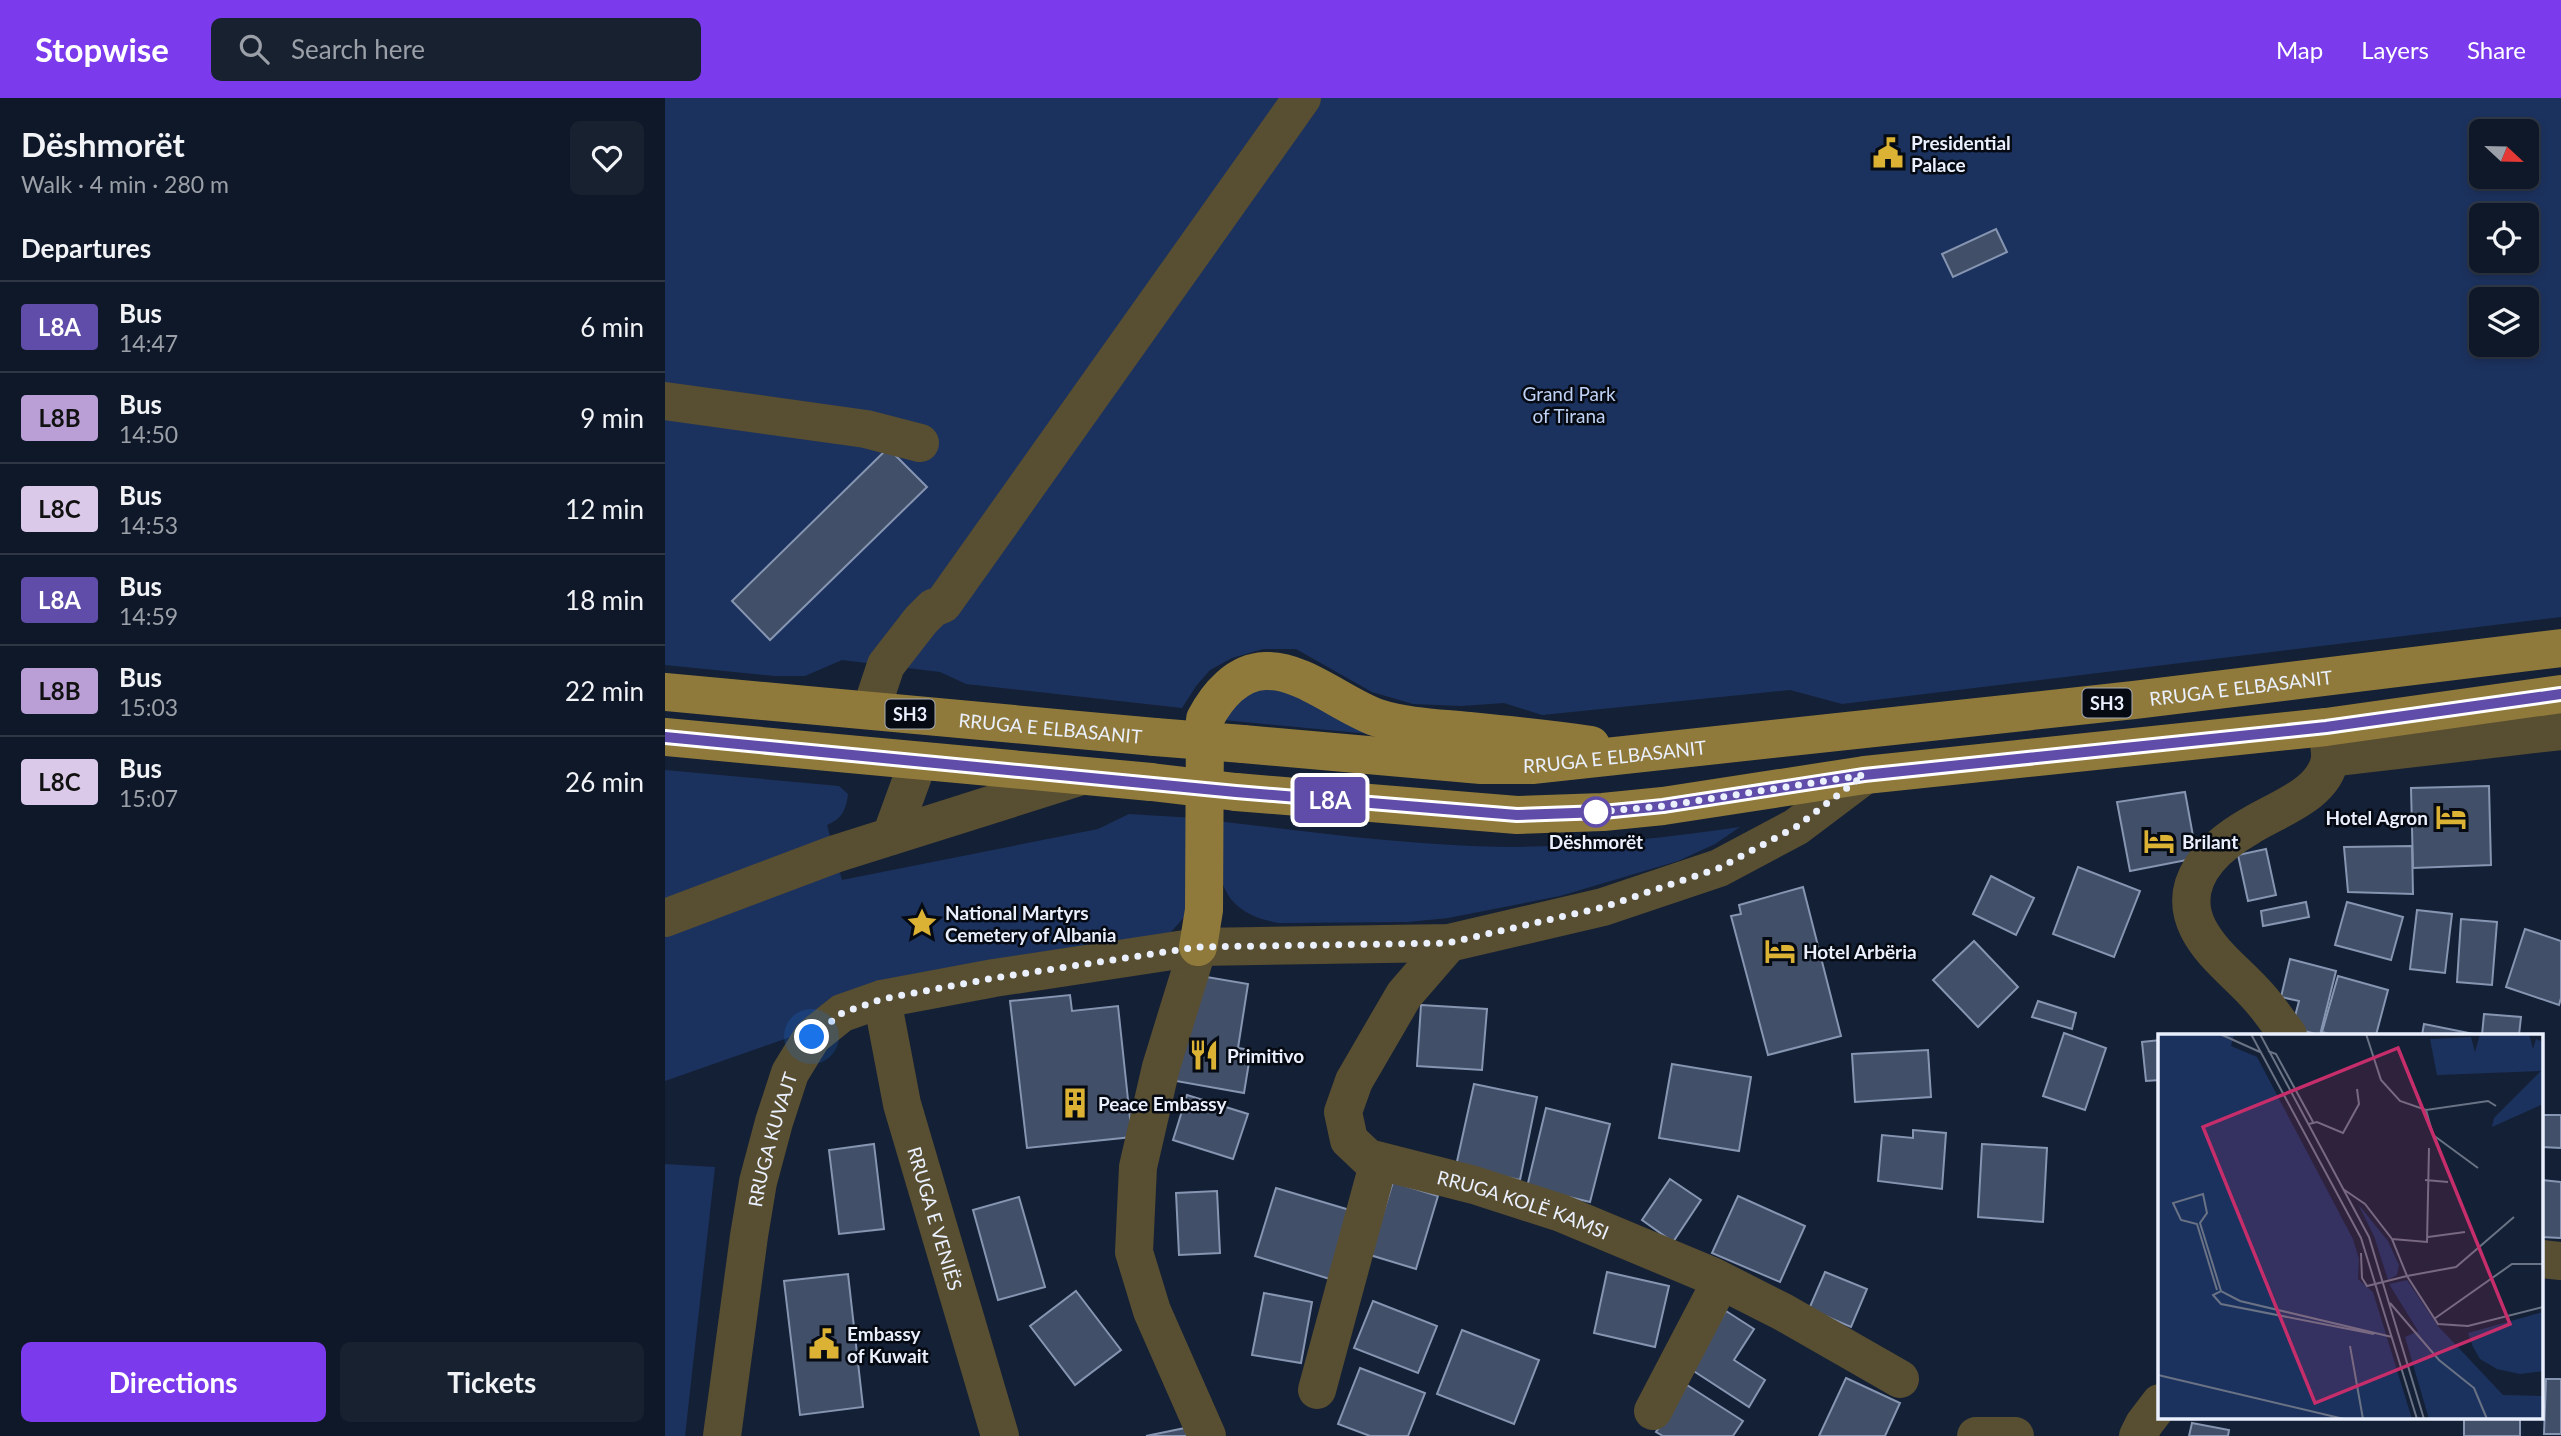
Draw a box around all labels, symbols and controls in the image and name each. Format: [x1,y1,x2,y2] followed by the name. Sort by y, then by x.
[211,18,701,81] search box
[35,29,169,69] text: Stopwise
[235,30,273,68] icon: search
[291,33,425,65] text: Search here
[2276,35,2323,64] text: Map
[2361,35,2429,64] text: Layers
[2467,35,2526,64] text: Share
[2469,119,2539,189] north arrow
[2469,119,2539,357] map controls
[570,121,644,195] button: heart
[21,124,185,164] text: Dëshmorët
[1911,131,2011,176] place label: Presidential Palace
[1871,136,1905,170] public building icon: Presidential Palace
[21,170,229,198] text: Walk · 4 min · 280 m
[2469,203,2539,273] button: locate
[21,232,151,264] text: Departures
[2469,287,2539,357] button: layers
[119,297,162,329] text: Bus
[580,311,644,343] text: 6 min
[38,312,81,341] text: L8A
[119,329,178,357] text: 14:47
[1522,382,1616,427] park label: Grand Park of Tirana
[119,388,162,420] text: Bus
[580,402,644,434] text: 9 min
[38,403,81,432] text: L8B
[119,420,178,448] text: 14:50
[119,479,162,511] text: Bus
[565,493,644,525] text: 12 min
[38,494,81,523] text: L8C
[119,511,178,539] text: 14:53
[119,570,162,602] text: Bus
[565,584,644,616] text: 18 min
[38,585,81,614] text: L8A
[119,602,178,630] text: 14:59
[119,661,162,693] text: Bus
[2148,664,2334,710] street label: RRUGA E ELBASANIT
[565,675,644,707] text: 22 min
[38,676,81,705] text: L8B
[2083,688,2131,718] road number: SH3
[119,693,178,721] text: 15:03
[885,700,935,728] road number: SH3
[958,708,1143,747] street label: RRUGA E ELBASANIT
[1523,735,1707,777] street label: RRUGA E ELBASANIT
[119,752,162,784] text: Bus
[565,766,644,798] text: 26 min
[38,767,81,796] text: L8C
[1290,777,1370,823] line badge: L8A
[119,784,178,812] text: 15:07
[1308,785,1352,814] text: L8A
[1581,797,1611,827] marker: Dëshmorët
[2434,800,2468,834] hotel icon: Hotel Agron
[2325,806,2428,829] place label: Hotel Agron
[2142,824,2176,858] hotel icon: Brilant
[1549,830,1643,853] place label: Dëshmorët
[2182,830,2238,853] place label: Brilant
[945,901,1117,946] place label: National Martyrs Cemetery of Albania
[905,906,939,940] place icon: National Martyrs Cemetery of Albania
[1763,934,1797,968] hotel icon: Hotel Arbëria
[1803,940,1917,963] place label: Hotel Arbëria
[794,1019,829,1054] your location
[2158,1034,2543,1418] inset map
[1187,1038,1221,1072] restaurant icon: Primitivo
[1227,1044,1304,1067] place label: Primitivo
[743,1069,801,1209] street label: RRUGA KUVAJT
[1058,1086,1092,1120] building icon: Peace Embassy
[1098,1092,1227,1115] place label: Peace Embassy
[904,1144,968,1293] street label: RRUGA E VENIËS
[1435,1165,1613,1243] street label: RRUGA KOLË KAMSI
[847,1322,929,1367] place label: Embassy of Kuwait
[807,1327,841,1361] public building icon: Embassy of Kuwait
[21,1342,326,1422] button: Directions
[340,1342,644,1422] button: Tickets

